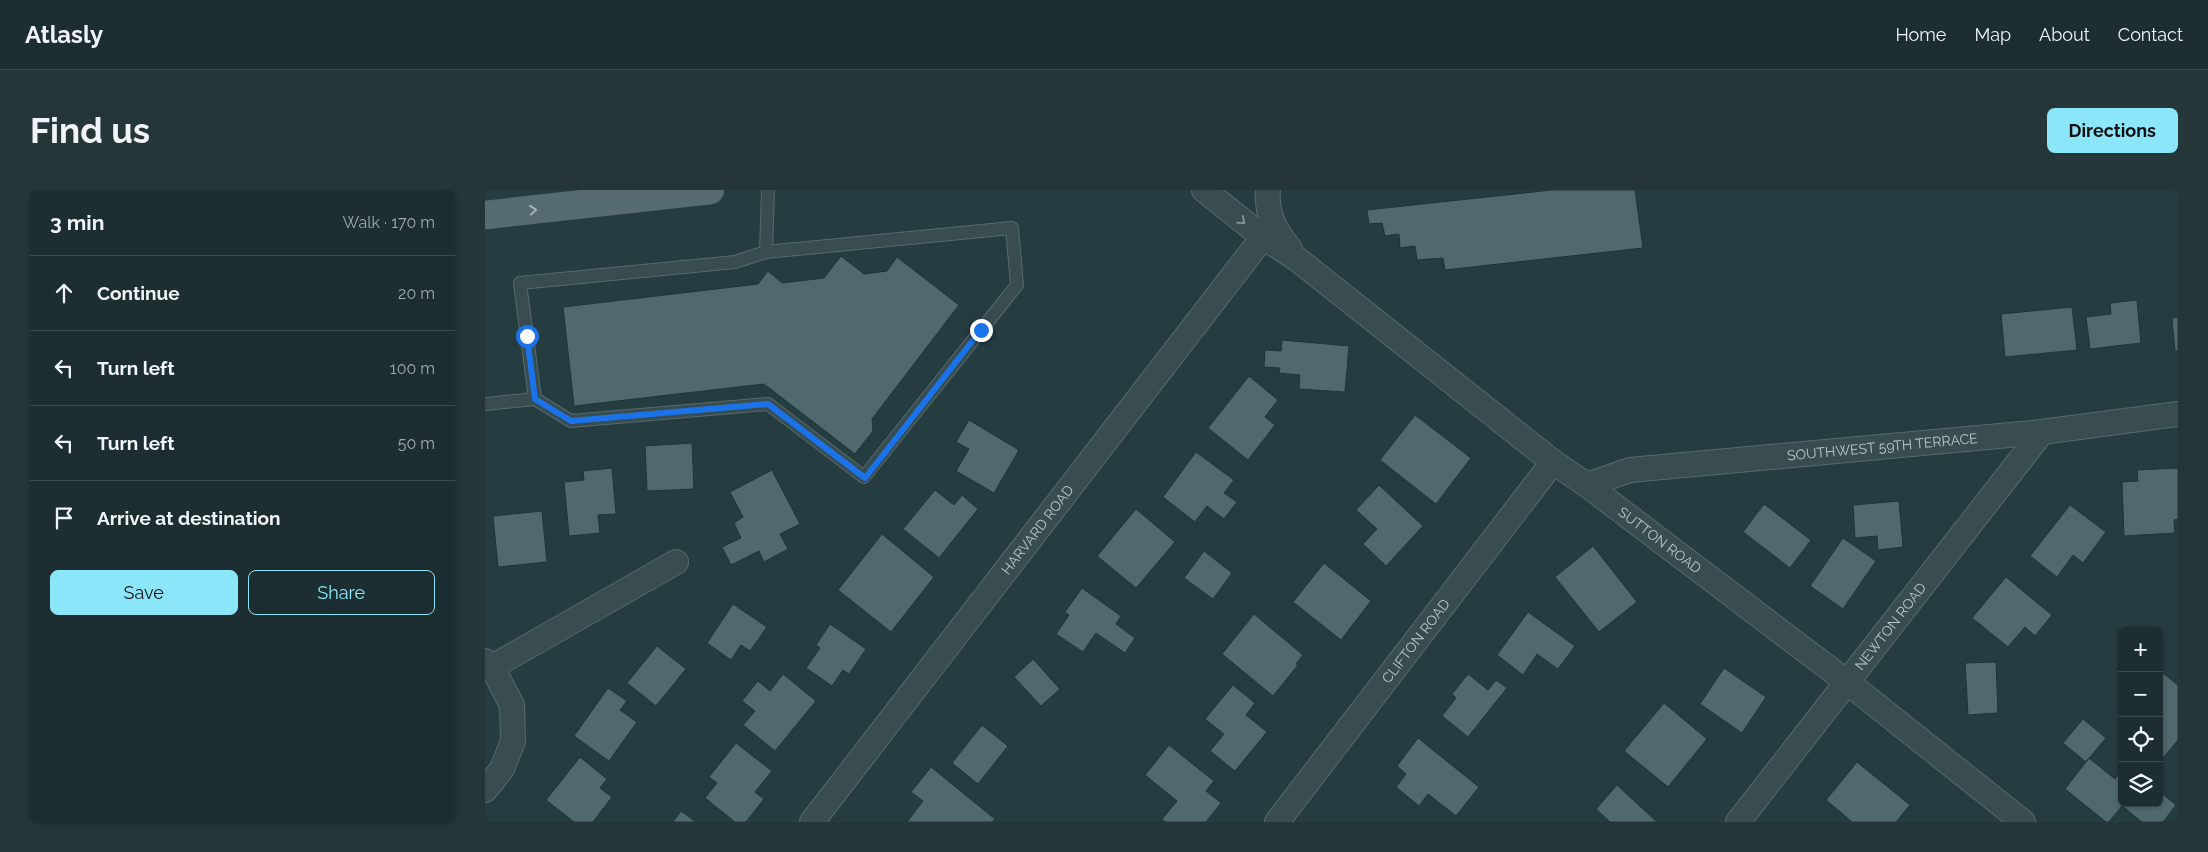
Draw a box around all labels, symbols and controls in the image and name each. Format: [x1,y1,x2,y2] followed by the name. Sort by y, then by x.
[25,20,103,49] text: Atlasly
[1895,24,1946,45] text: Home
[1974,24,2011,45] text: Map
[2039,24,2090,45] text: About
[2118,24,2183,45] text: Contact
[2047,108,2178,153] button: Directions
[30,110,150,151] text: Find us
[530,205,538,216] one-way arrow
[50,210,104,235] text: 3 min
[343,213,435,232] text: Walk · 170 m
[1236,215,1245,223] one-way arrow
[50,279,78,307] icon: ahead
[97,282,180,304] text: Continue
[398,284,435,303] text: 20 m
[970,319,993,342] route end
[516,325,539,348] route start
[50,354,78,382] icon: left
[97,357,174,379] text: Turn left
[390,359,435,378] text: 100 m
[50,429,78,457] icon: left
[1786,430,1978,463] street label: SOUTHWEST 59TH TERRACE
[97,432,174,454] text: Turn left
[398,434,435,453] text: 50 m
[998,482,1077,578] street label: HARVARD ROAD
[50,504,78,532] icon: arrive
[1615,504,1704,577] street label: SUTTON ROAD
[97,507,281,529] text: Arrive at destination
[50,570,238,615] button: Save
[248,570,435,615] button: Share
[1852,580,1929,673] street label: NEWTON ROAD
[1379,596,1453,686] street label: CLIFTON ROAD
[2118,627,2163,807] map controls
[2118,627,2163,672] button: +
[2118,672,2163,717] button: −
[2118,717,2163,762] button: locate
[2118,762,2163,807] button: layers

